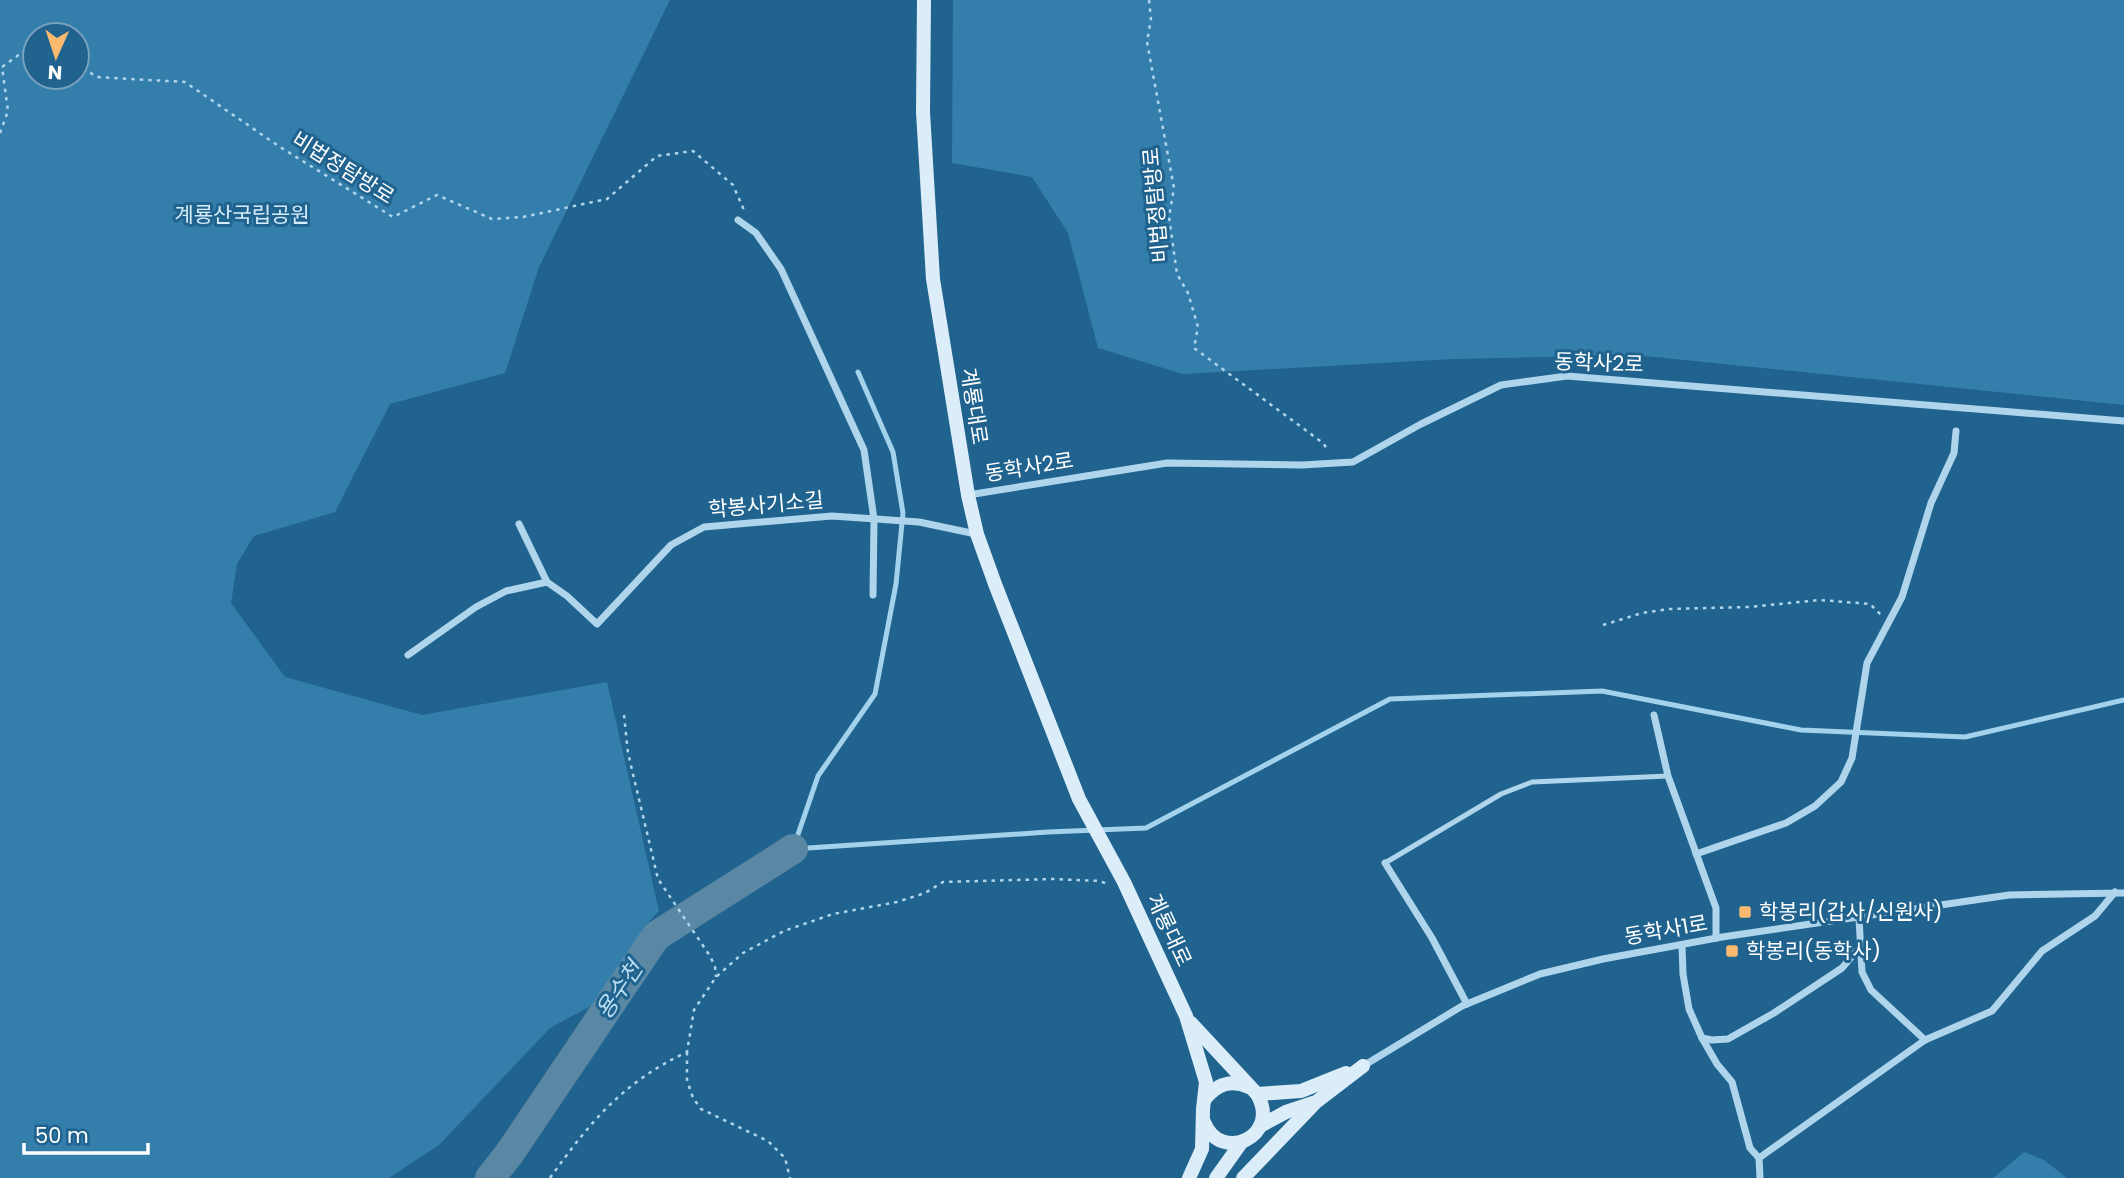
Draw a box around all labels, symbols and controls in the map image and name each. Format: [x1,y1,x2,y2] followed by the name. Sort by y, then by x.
[21,21,91,91] north arrow
[47,59,63,86] text: N
[286,125,400,211] street label: 비법정탐방로
[1136,146,1175,264] street label: 비법정탐방로
[174,200,310,229] park label: 계룡산국립공원
[1554,346,1644,379] street label: 동학사2로
[954,365,995,446] street label: 계룡대로
[983,445,1075,488] street label: 동학사2로
[707,485,825,524] street label: 학봉사기소길
[1140,889,1199,971] street label: 계룡대로
[1759,897,1943,926] place label: 학봉리(갑사/신원사)
[1737,904,1753,920] marker: 학봉리(갑사/신원사)
[1622,908,1710,951] street label: 동학사1로
[1746,936,1881,965] place label: 학봉리(동학사)
[1724,943,1740,959] marker: 학봉리(동학사)
[588,952,652,1025] water label: 용수천
[24,1112,149,1156] scale bar
[35,1121,89,1150] text: 50 m

